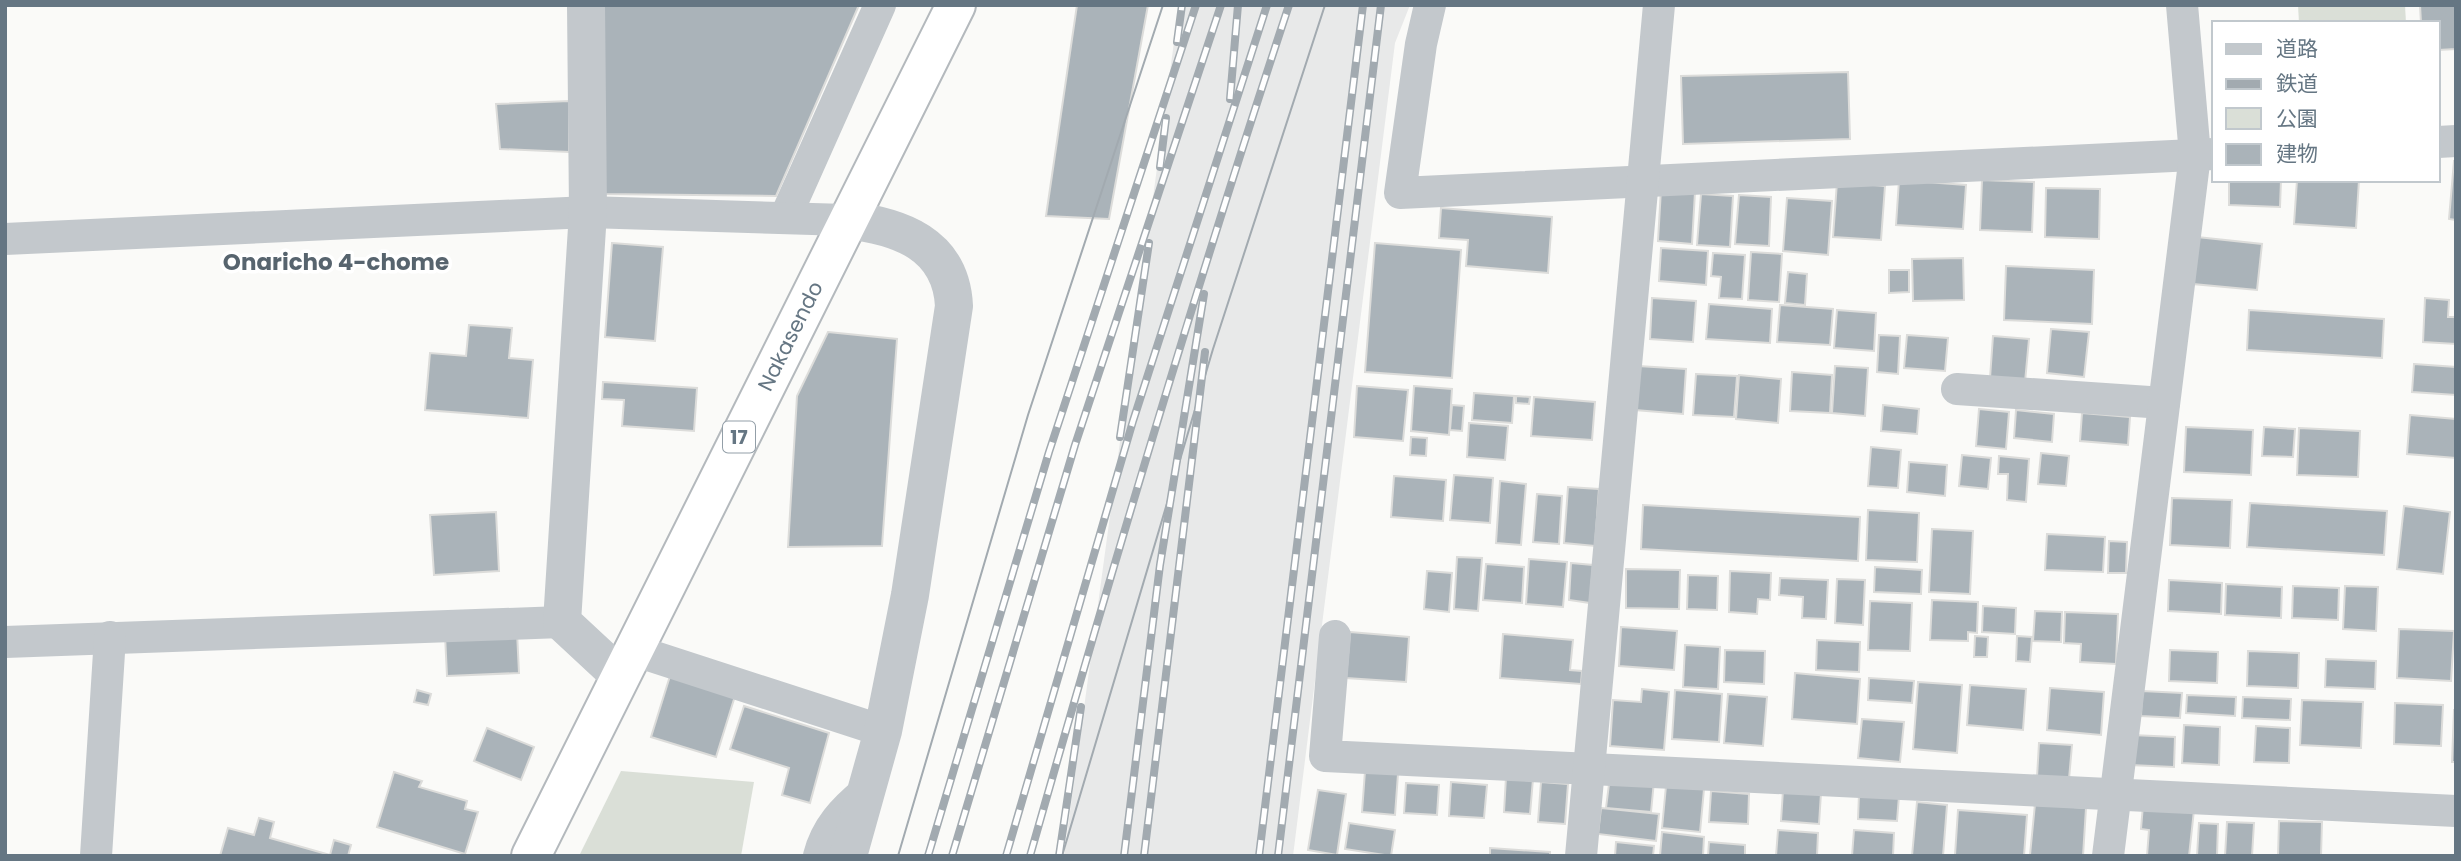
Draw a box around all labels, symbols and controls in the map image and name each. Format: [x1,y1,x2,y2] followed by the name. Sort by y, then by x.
[2212,21,2440,182] legend
[2276,34,2318,63] text: 道路
[2276,69,2318,98] text: 鉄道
[2276,104,2318,133] text: 公園
[2276,139,2318,168] text: 建物
[223,246,449,278] district label: Onaricho 4-chome
[751,276,830,396] street label: Nakasendo
[723,422,755,452] road number: 17

